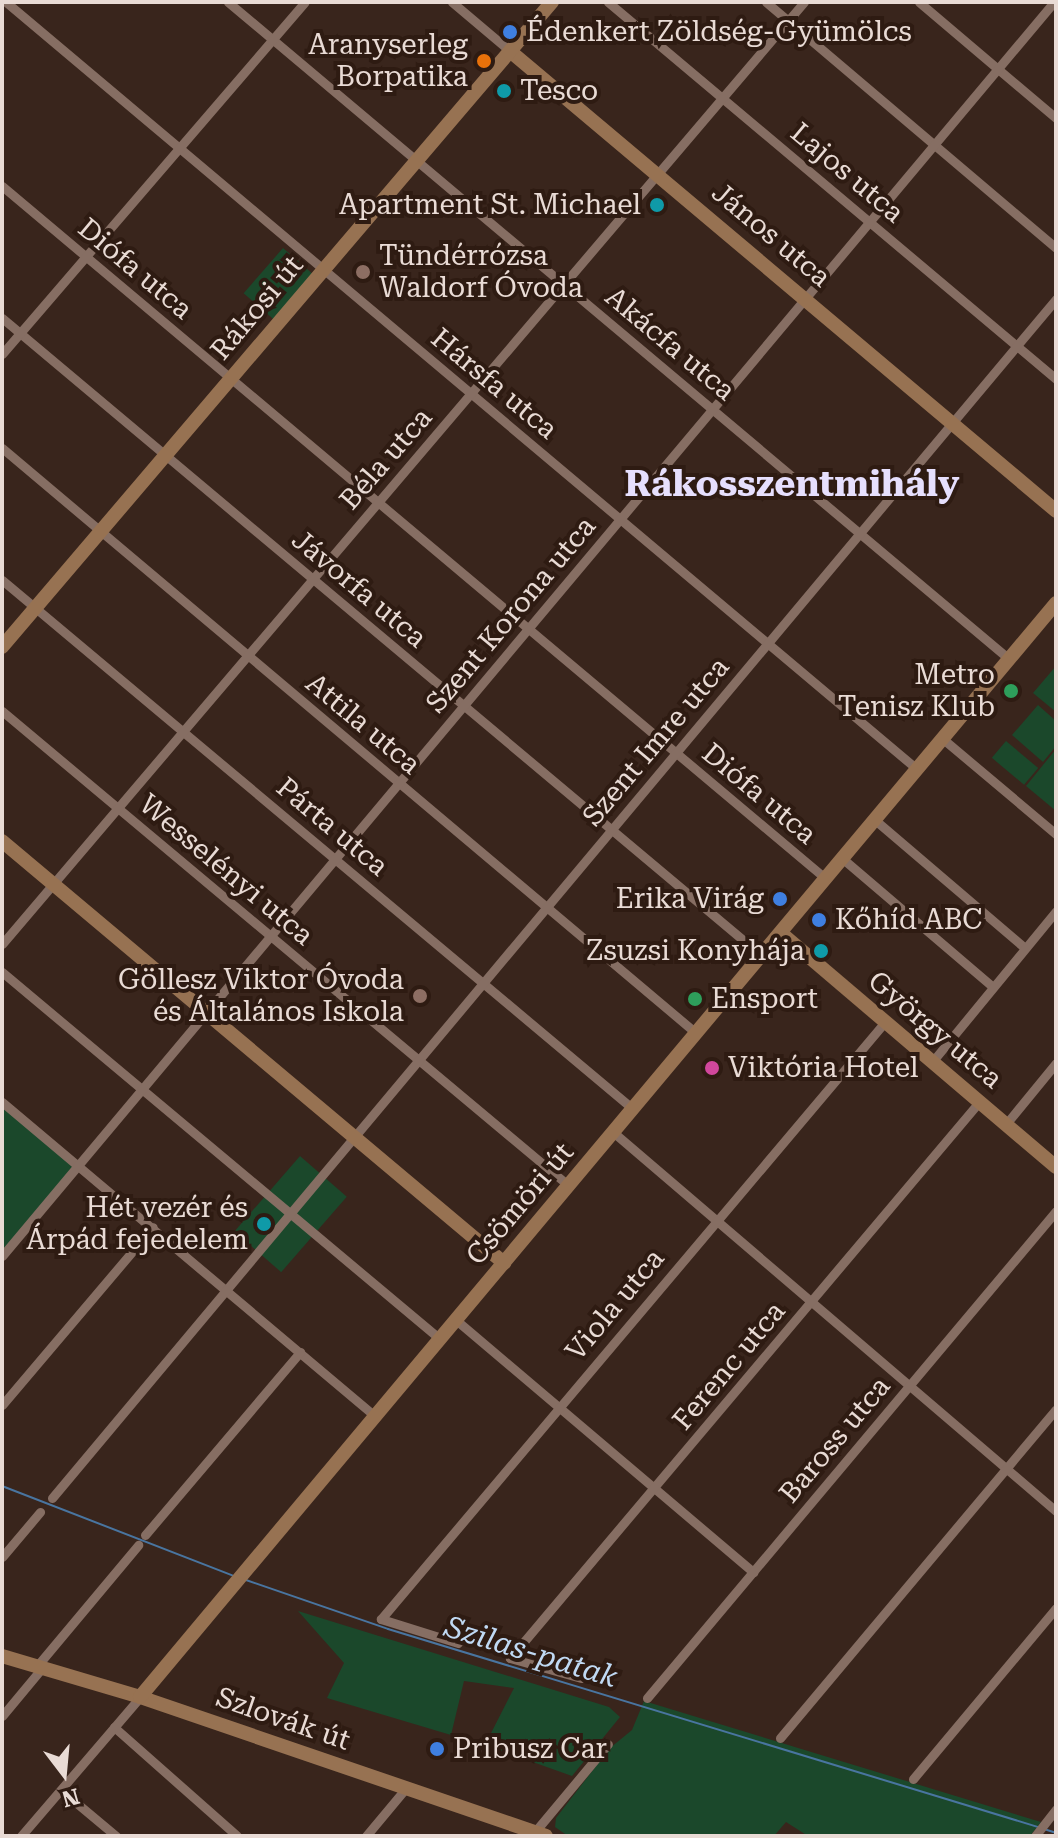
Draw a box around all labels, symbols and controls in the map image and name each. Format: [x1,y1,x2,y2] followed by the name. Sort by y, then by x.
[526,15,912,49] place label: Édenkert Zöldség-Gyümölcs
[501,23,519,41] marker: Édenkert Zöldség-Gyümölcs
[308,28,468,94] place label: Aranyserleg Borpatika
[475,52,493,70] marker: Aranyserleg Borpatika
[520,74,598,108] place label: Tesco
[495,82,513,100] marker: Tesco
[784,116,910,230] street label: Lajos utca
[705,176,837,294] street label: János utca
[339,188,641,222] place label: Apartment St. Michael
[648,196,666,214] marker: Apartment St. Michael
[71,212,199,326] street label: Diófa utca
[379,239,583,305] place label: Tündérrózsa Waldorf Óvoda
[204,249,310,367] street label: Rákosi út
[354,263,372,281] marker: Tündérrózsa Waldorf Óvoda
[598,280,742,408] street label: Akácfa utca
[424,322,564,446] street label: Hársfa utca
[333,401,439,517] street label: Béla utca
[624,463,960,507] district label: Rákosszentmihály
[419,510,603,720] street label: Szent Korona utca
[285,523,433,655] street label: Jávorfa utca
[576,651,736,833] street label: Szent Imre utca
[838,658,995,724] place label: Metro Tenisz Klub
[299,667,427,781] street label: Attila utca
[1002,682,1020,700] marker: Metro Tenisz Klub
[695,737,823,851] street label: Diófa utca
[269,771,395,883] street label: Párta utca
[132,787,320,953] street label: Wesselényi utca
[616,882,764,916] place label: Erika Virág
[771,890,789,908] marker: Erika Virág
[835,903,982,937] place label: Kőhíd ABC
[810,911,828,929] marker: Kőhíd ABC
[586,934,805,968] place label: Zsuzsi Konyhája
[812,942,830,960] marker: Zsuzsi Konyhája
[118,963,404,1029] place label: Göllesz Viktor Óvoda és Általános Iskola
[861,964,1009,1096] street label: György utca
[711,982,818,1016] place label: Ensport
[411,987,429,1005] marker: Göllesz Viktor Óvoda és Általános Iskola
[686,990,704,1008] marker: Ensport
[728,1051,918,1085] place label: Viktória Hotel
[703,1059,721,1077] marker: Viktória Hotel
[459,1136,581,1272] street label: Csömöri út
[26,1191,248,1257] place label: Hét vezér és Árpád fejedelem
[255,1215,273,1233] marker: Hét vezér és Árpád fejedelem
[559,1242,671,1368] street label: Viola utca
[666,1295,792,1437] street label: Ferenc utca
[773,1370,897,1510] street label: Baross utca
[440,1609,622,1695] water label: Szilas-patak
[212,1680,354,1758] street label: Szlovák út
[453,1732,607,1766] place label: Pribusz Car
[24,1734,104,1814] north arrow
[428,1740,446,1758] marker: Pribusz Car
[59,1783,82,1812] text: N

